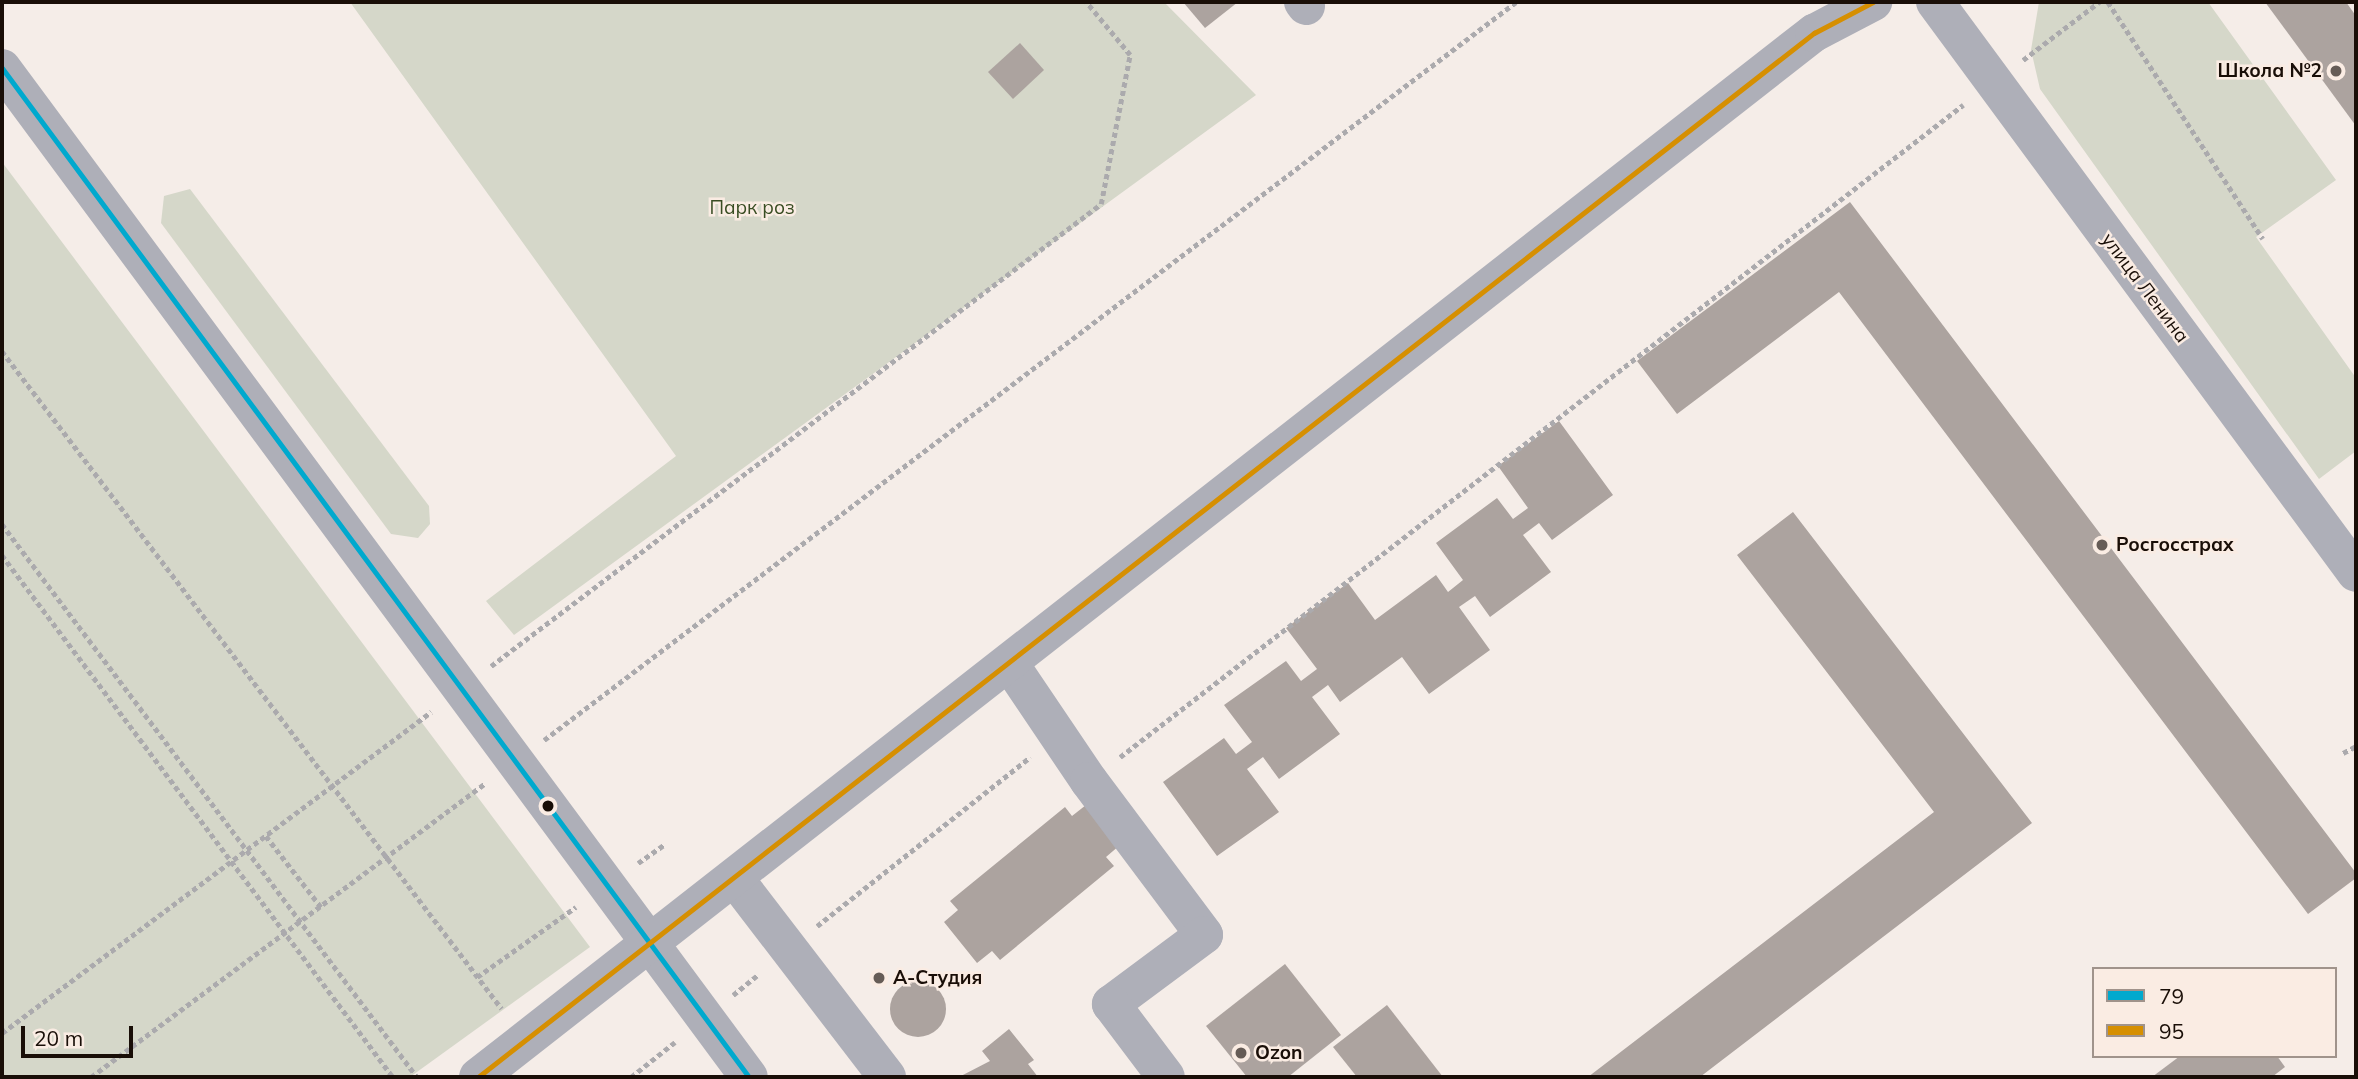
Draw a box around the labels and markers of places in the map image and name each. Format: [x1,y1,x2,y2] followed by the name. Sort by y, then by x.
[2218,60,2322,82] place label: Школа №2
[2328,63,2344,79] marker: Школа №2
[2116,534,2234,556] place label: Росгосстрах
[2094,537,2110,553] marker: Росгосстрах
[541,799,555,813] unlabelled marker
[893,967,982,989] place label: А-Студия
[871,970,887,986] marker: А-Студия
[1255,1042,1302,1064] place label: Ozon
[1233,1045,1249,1061] marker: Ozon

